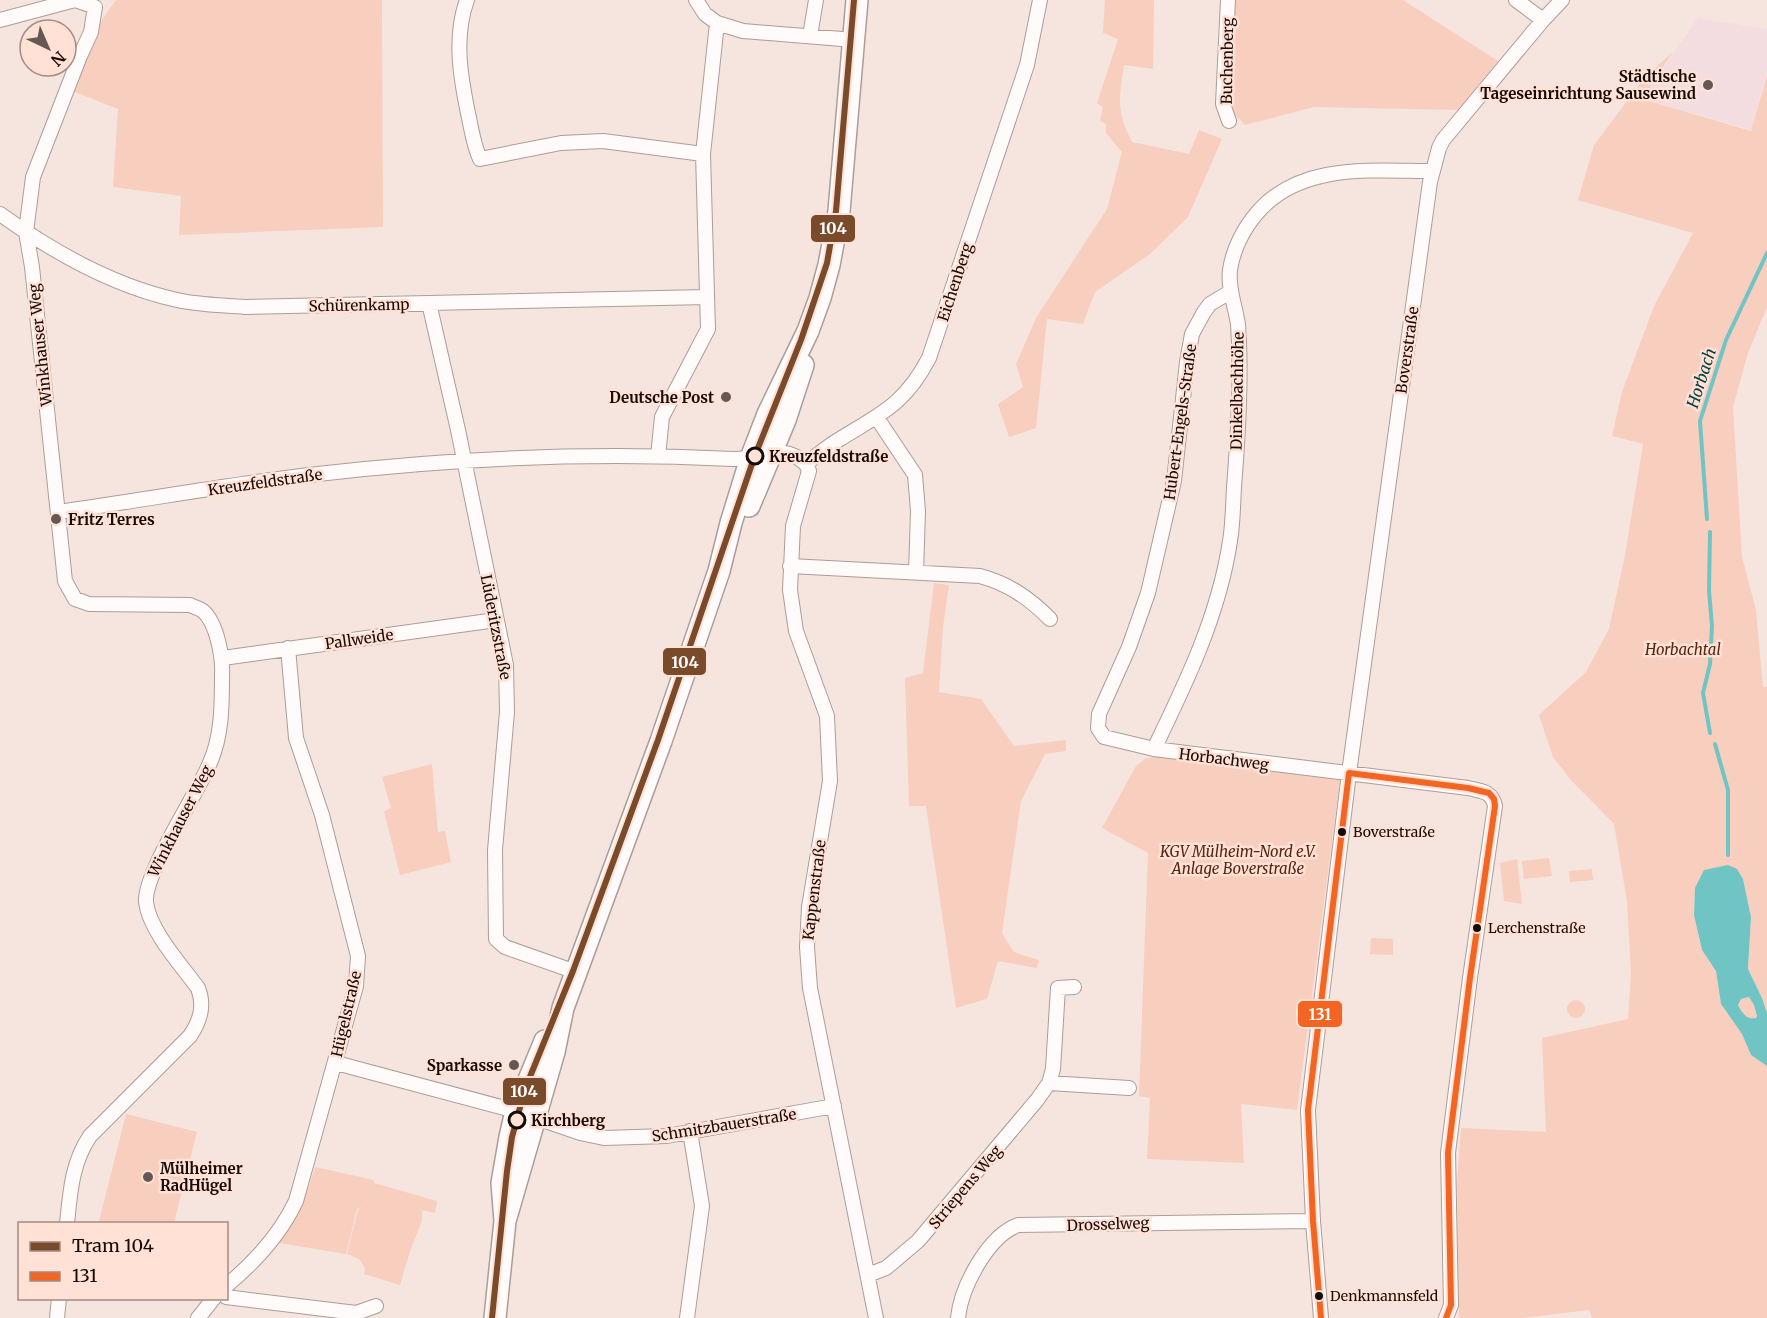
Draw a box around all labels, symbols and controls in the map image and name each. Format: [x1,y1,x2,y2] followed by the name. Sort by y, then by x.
[1217,17,1237,105] street label: Buchenberg
[18,18,78,78] north arrow
[47,47,70,71] text: N
[1480,67,1696,103] place label: Städtische Tageseinrichtung Sausewind
[1701,78,1715,92] marker: Städtische Tageseinrichtung Sausewind
[810,214,856,243] line badge: 104
[819,218,847,238] text: 104
[933,240,977,324] street label: Eichenberg
[24,283,56,408] street label: Winkhauser Weg
[308,295,410,315] street label: Schürenkamp
[1391,305,1423,395] street label: Boverstraße
[1226,332,1248,450] street label: Dinkelbachhöhe
[1160,343,1200,501] street label: Hubert-Engels-Straße
[1682,346,1720,411] water label: Horbach
[609,388,714,407] place label: Deutsche Post
[719,390,733,404] marker: Deutsche Post
[746,447,764,465] marker: Kreuzfeldstraße
[769,447,888,466] place label: Kreuzfeldstraße
[207,465,324,499] street label: Kreuzfeldstraße
[68,510,155,529] place label: Fritz Terres
[49,512,63,526] marker: Fritz Terres
[476,573,516,681] street label: Lüderitzstraße
[324,625,395,653] street label: Pallweide
[1644,640,1721,659] park label: Horbachtal
[662,647,707,676] line badge: 104
[671,652,699,672] text: 104
[1178,744,1270,774] street label: Horbachweg
[143,762,216,881] street label: Winkhauser Weg
[1353,823,1435,841] place label: Boverstraße
[1336,826,1348,838] marker: Boverstraße
[798,839,830,941] street label: Kappenstraße
[1159,842,1316,878] park label: KGV Mülheim-Nord e.V. Anlage Boverstraße
[1488,919,1585,937] place label: Lerchenstraße
[1471,922,1483,934] marker: Lerchenstraße
[327,969,365,1059] street label: Hügelstraße
[1297,1000,1343,1028] line badge: 131
[1308,1004,1332,1024] text: 131
[427,1056,502,1075] place label: Sparkasse
[507,1058,521,1072] marker: Sparkasse
[502,1077,547,1106] line badge: 104
[510,1081,538,1101] text: 104
[650,1104,798,1146] street label: Schmitzbauerstraße
[508,1111,526,1129] marker: Kirchberg
[531,1111,606,1130] place label: Kirchberg
[924,1141,1006,1233] street label: Striepens Weg
[160,1159,243,1195] place label: Mülheimer RadHügel
[141,1170,155,1184] marker: Mülheimer RadHügel
[1066,1213,1150,1235] street label: Drosselweg
[18,1222,228,1300] legend
[72,1234,154,1257] text: Tram 104
[72,1264,97,1287] text: 131
[1330,1287,1439,1305] place label: Denkmannsfeld
[1313,1290,1325,1302] marker: Denkmannsfeld

